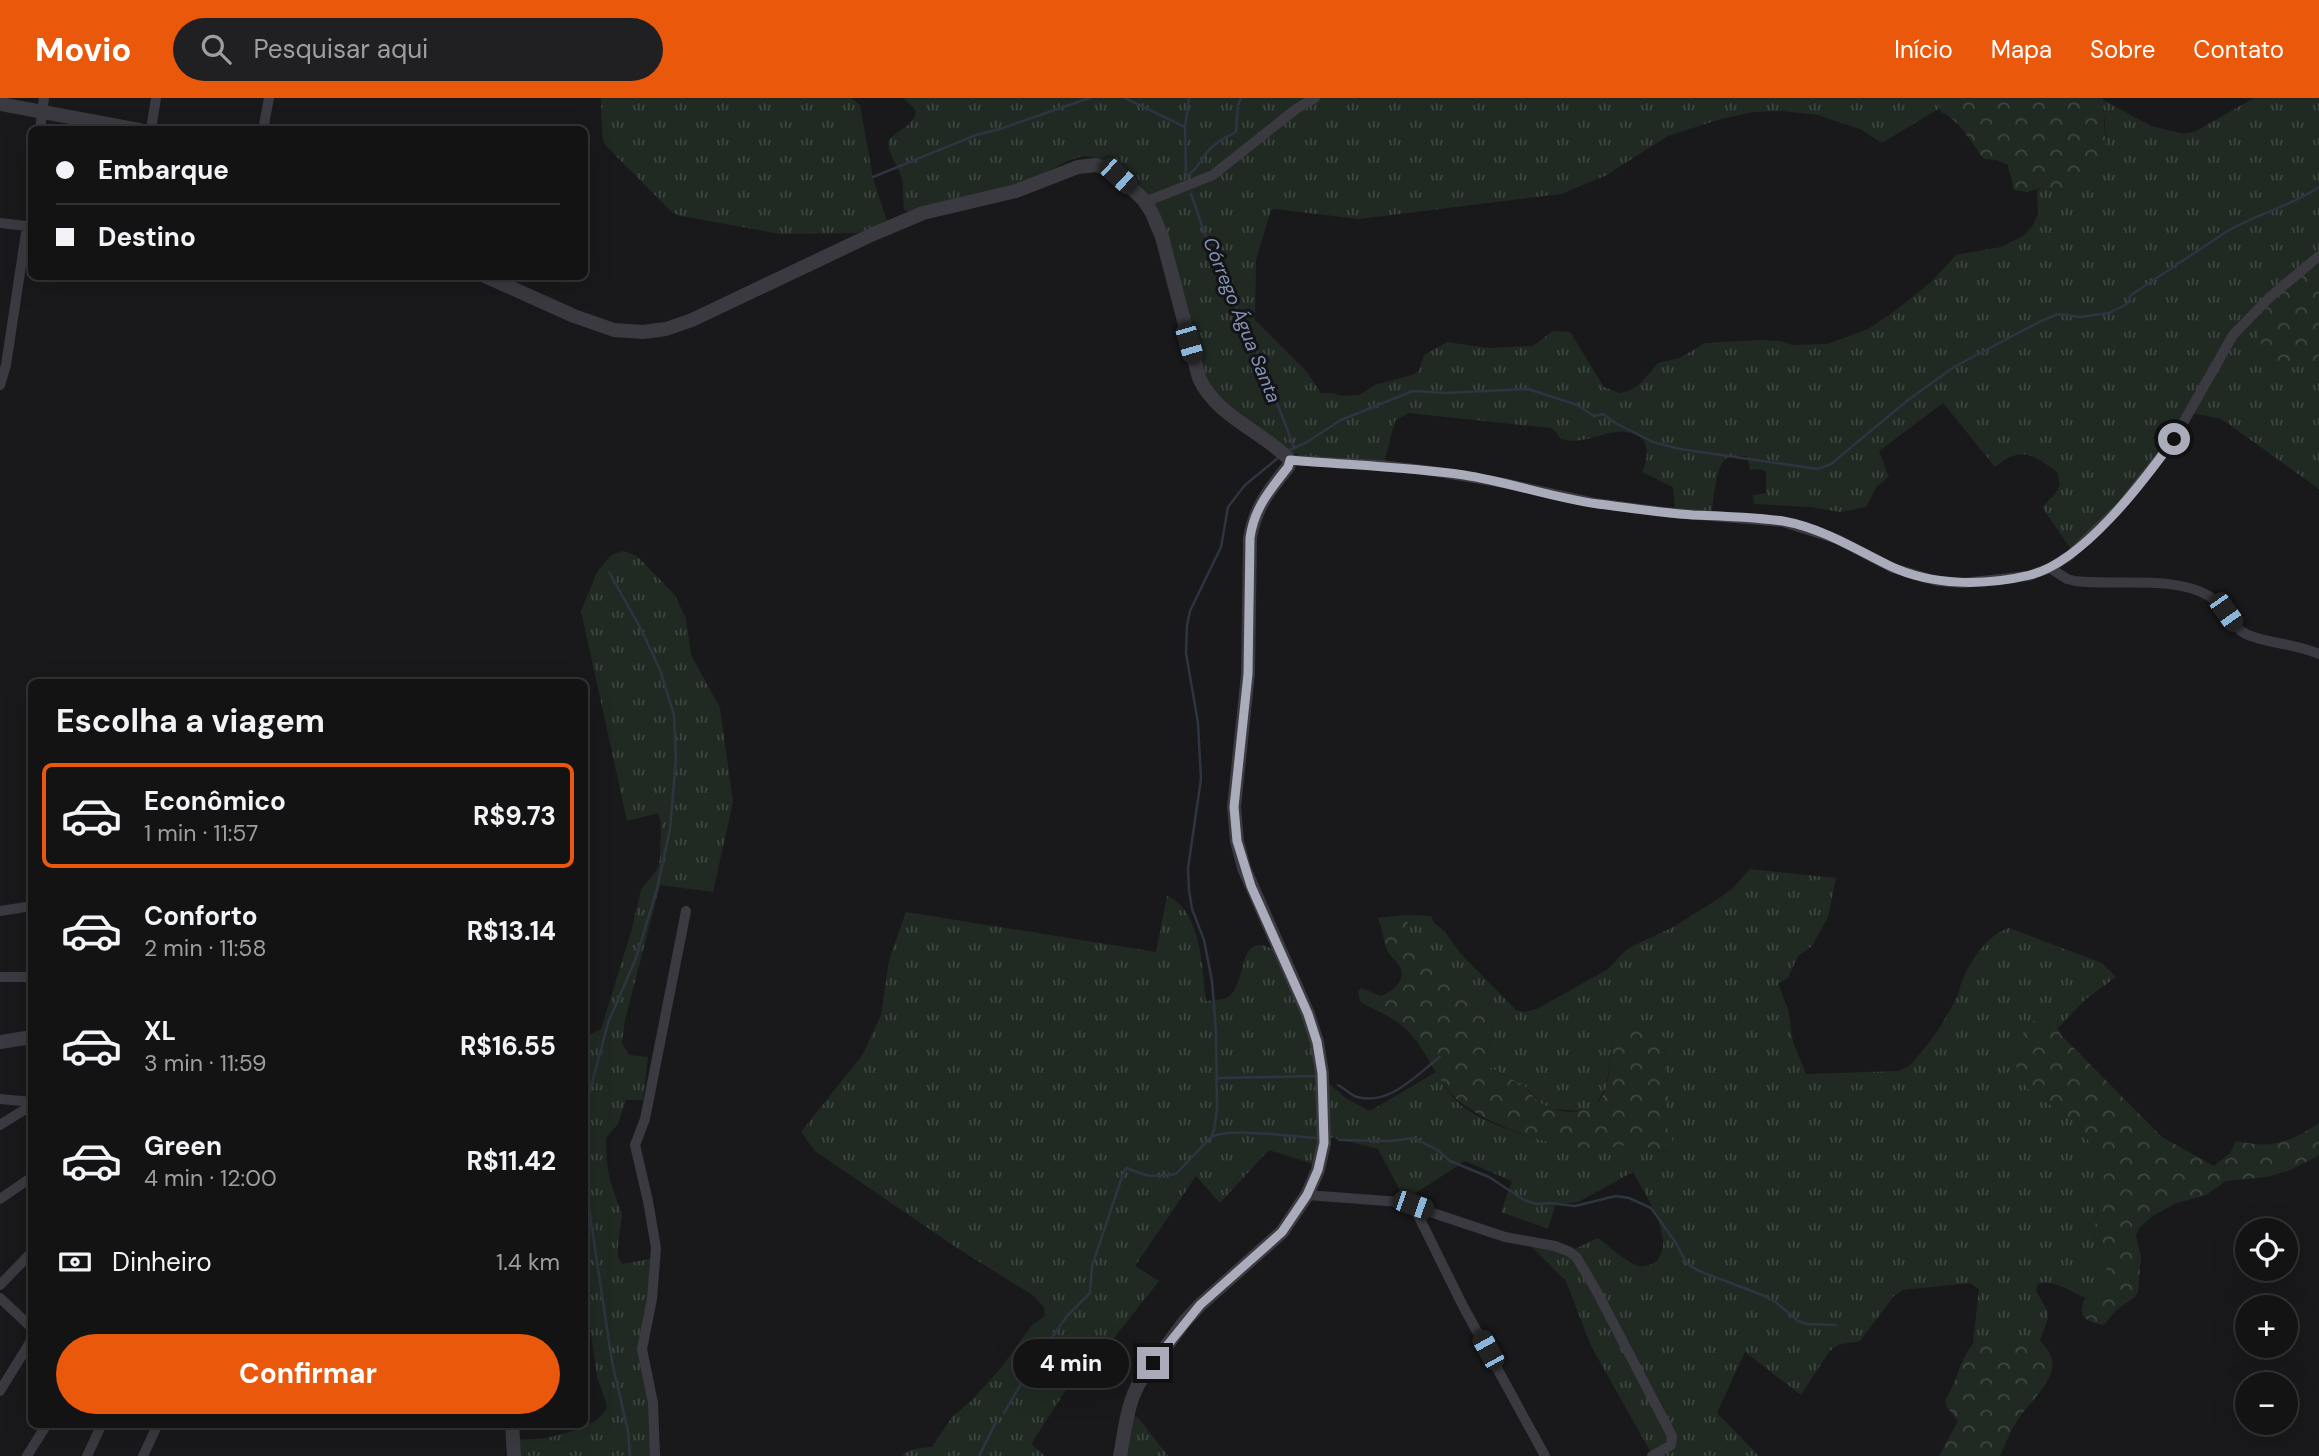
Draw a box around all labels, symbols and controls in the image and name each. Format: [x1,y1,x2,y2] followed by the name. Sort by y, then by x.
[173,18,663,81] search box
[35,28,131,71] text: Movio
[197,30,235,68] icon: search
[253,32,428,66] text: Pesquisar aqui
[1894,34,1953,65] text: Início
[1991,34,2052,65] text: Mapa
[2090,34,2155,65] text: Sobre
[2193,34,2284,65] text: Contato
[98,153,229,187] text: Embarque
[1096,154,1141,198] car
[98,220,196,254] text: Destino
[1197,233,1287,407] water label: Córrego Água Santa
[1174,320,1205,366] car
[2158,423,2190,455] route start
[2206,589,2247,635] car
[56,700,325,742] text: Escolha a viagem
[60,784,123,847] icon: car
[144,784,286,818] text: Econômico
[473,799,556,833] text: R$9.73
[144,818,258,848] text: 1 min · 11:57
[60,899,123,962] icon: car
[144,899,258,933] text: Conforto
[467,914,556,948] text: R$13.14
[144,933,266,963] text: 2 min · 11:58
[60,1014,123,1077] icon: car
[144,1014,176,1048] text: XL
[460,1029,556,1063] text: R$16.55
[144,1048,267,1078] text: 3 min · 11:59
[60,1129,123,1192] icon: car
[144,1129,222,1163] text: Green
[467,1144,556,1178] text: R$11.42
[144,1163,277,1193] text: 4 min · 12:00
[1390,1188,1437,1222] car
[2235,1218,2298,1435] map controls
[2235,1218,2298,1281] button: locate
[56,1243,94,1281] icon: cash
[112,1245,212,1279] text: Dinheiro
[496,1247,560,1277] text: 1.4 km
[2235,1295,2298,1358] button: +
[1469,1327,1508,1373] car
[56,1334,560,1414] button: Confirmar
[1013,1338,1128,1388] callout: 4 min
[1137,1347,1169,1379] route end
[1040,1348,1102,1378] text: 4 min
[2235,1372,2298,1435] button: −

